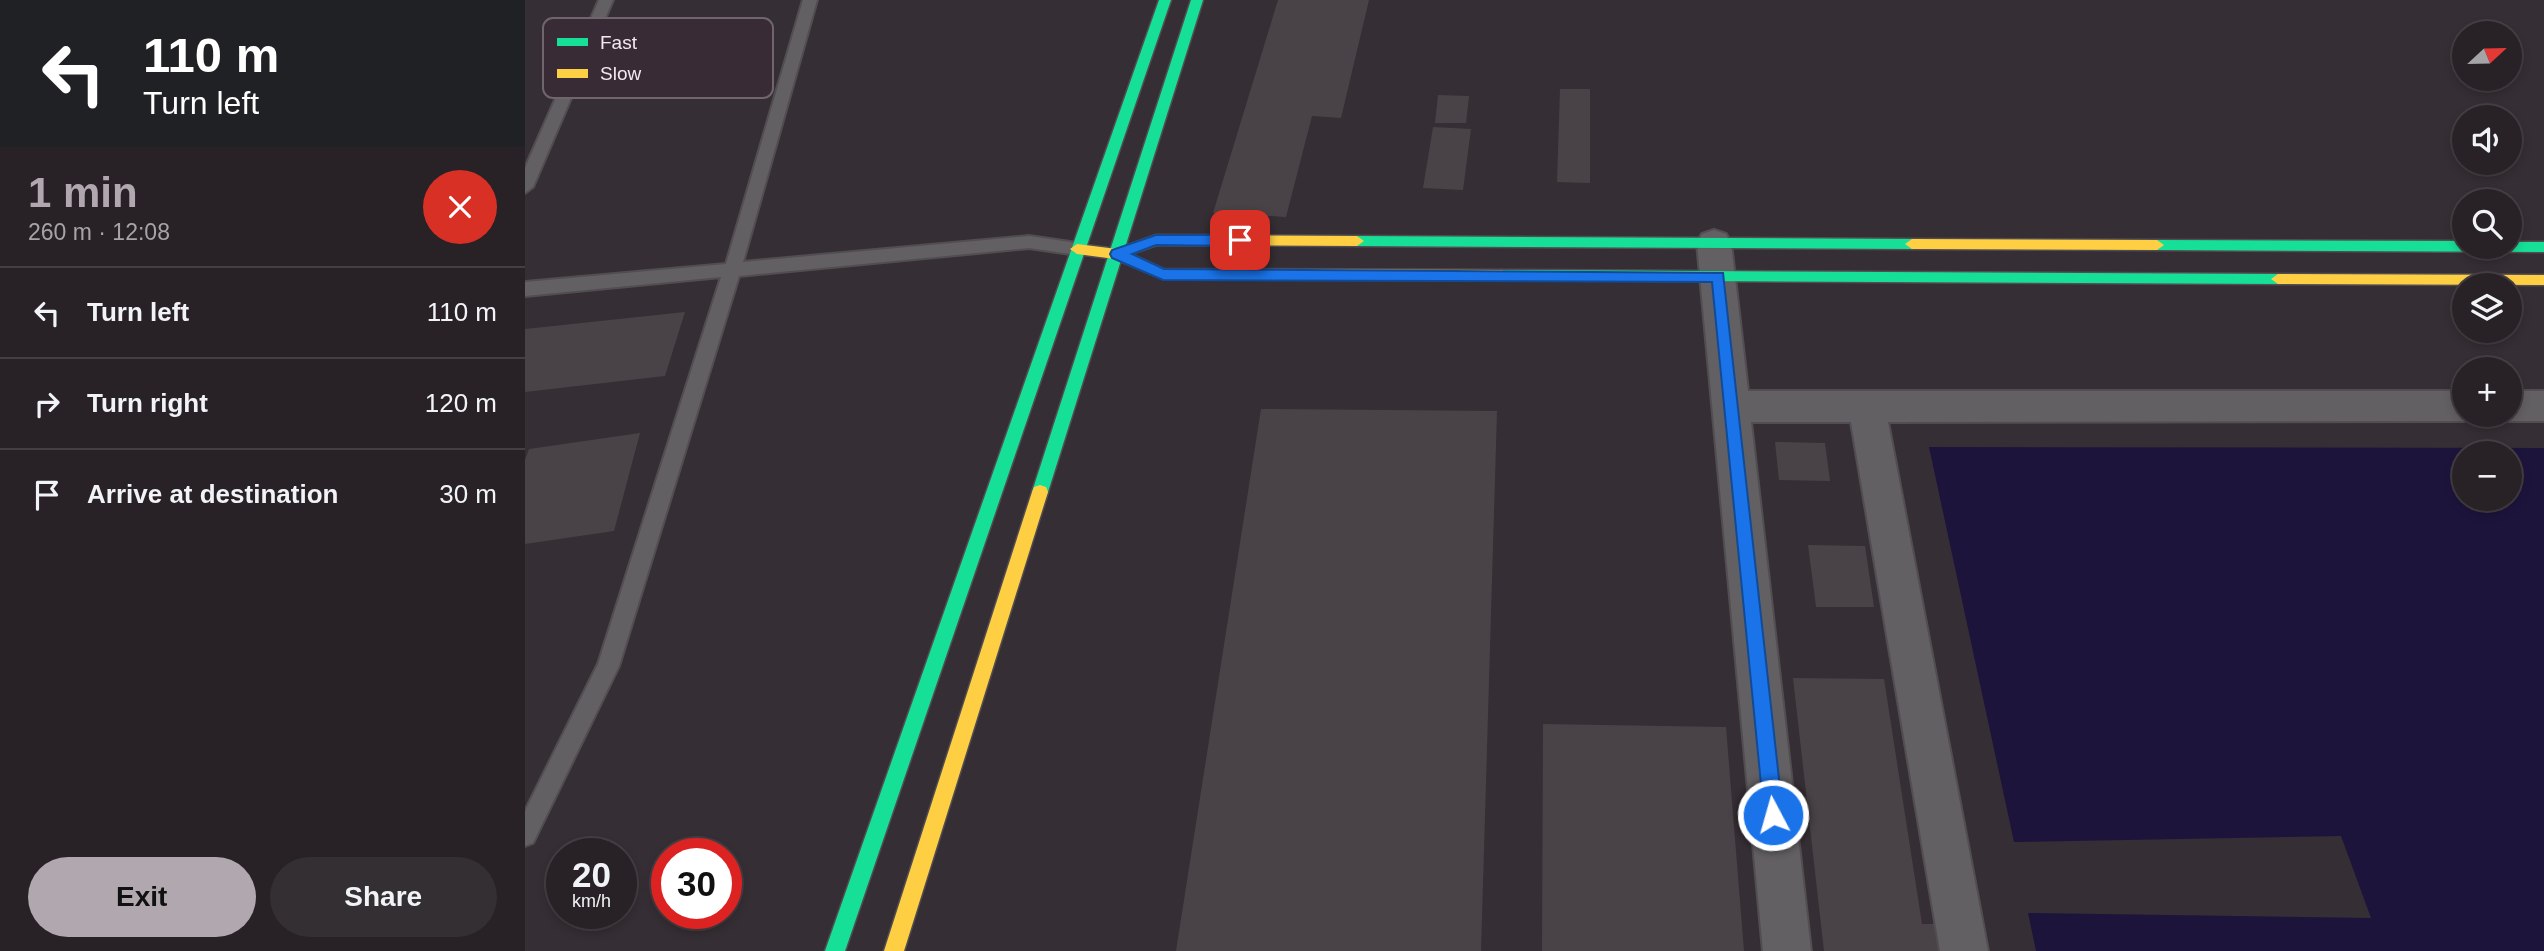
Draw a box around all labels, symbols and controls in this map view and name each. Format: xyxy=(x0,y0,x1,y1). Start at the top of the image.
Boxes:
legend xyxy=(543,18,773,98)
north arrow xyxy=(2452,21,2522,91)
map controls xyxy=(2452,21,2522,511)
icon: left xyxy=(28,28,119,119)
text: 110 m xyxy=(143,28,279,82)
text: Fast xyxy=(600,32,638,53)
text: Slow xyxy=(600,63,641,84)
text: Turn left xyxy=(143,85,259,121)
button: sound xyxy=(2452,105,2522,175)
text: 1 min xyxy=(28,169,138,216)
button: close xyxy=(423,170,497,244)
button: search xyxy=(2452,189,2522,259)
pin xyxy=(1210,210,1270,270)
text: 260 m · 12:08 xyxy=(28,219,170,245)
icon: arrive xyxy=(1221,221,1259,259)
button: layers xyxy=(2452,273,2522,343)
icon: left xyxy=(28,294,66,332)
text: Turn left xyxy=(87,297,189,327)
text: 110 m xyxy=(427,297,497,327)
button: + xyxy=(2452,357,2522,427)
icon: right xyxy=(28,385,66,423)
text: Turn right xyxy=(87,388,208,418)
text: 120 m xyxy=(425,388,497,418)
button: − xyxy=(2452,441,2522,511)
icon: arrive xyxy=(28,476,66,514)
text: Arrive at destination xyxy=(87,479,338,509)
text: 30 m xyxy=(439,479,497,509)
position arrow xyxy=(1736,778,1810,852)
speed limit sign: 30 xyxy=(651,838,742,929)
text: 20 xyxy=(572,855,611,894)
button: Exit xyxy=(28,857,256,937)
button: Share xyxy=(270,857,497,937)
text: km/h xyxy=(572,891,611,911)

